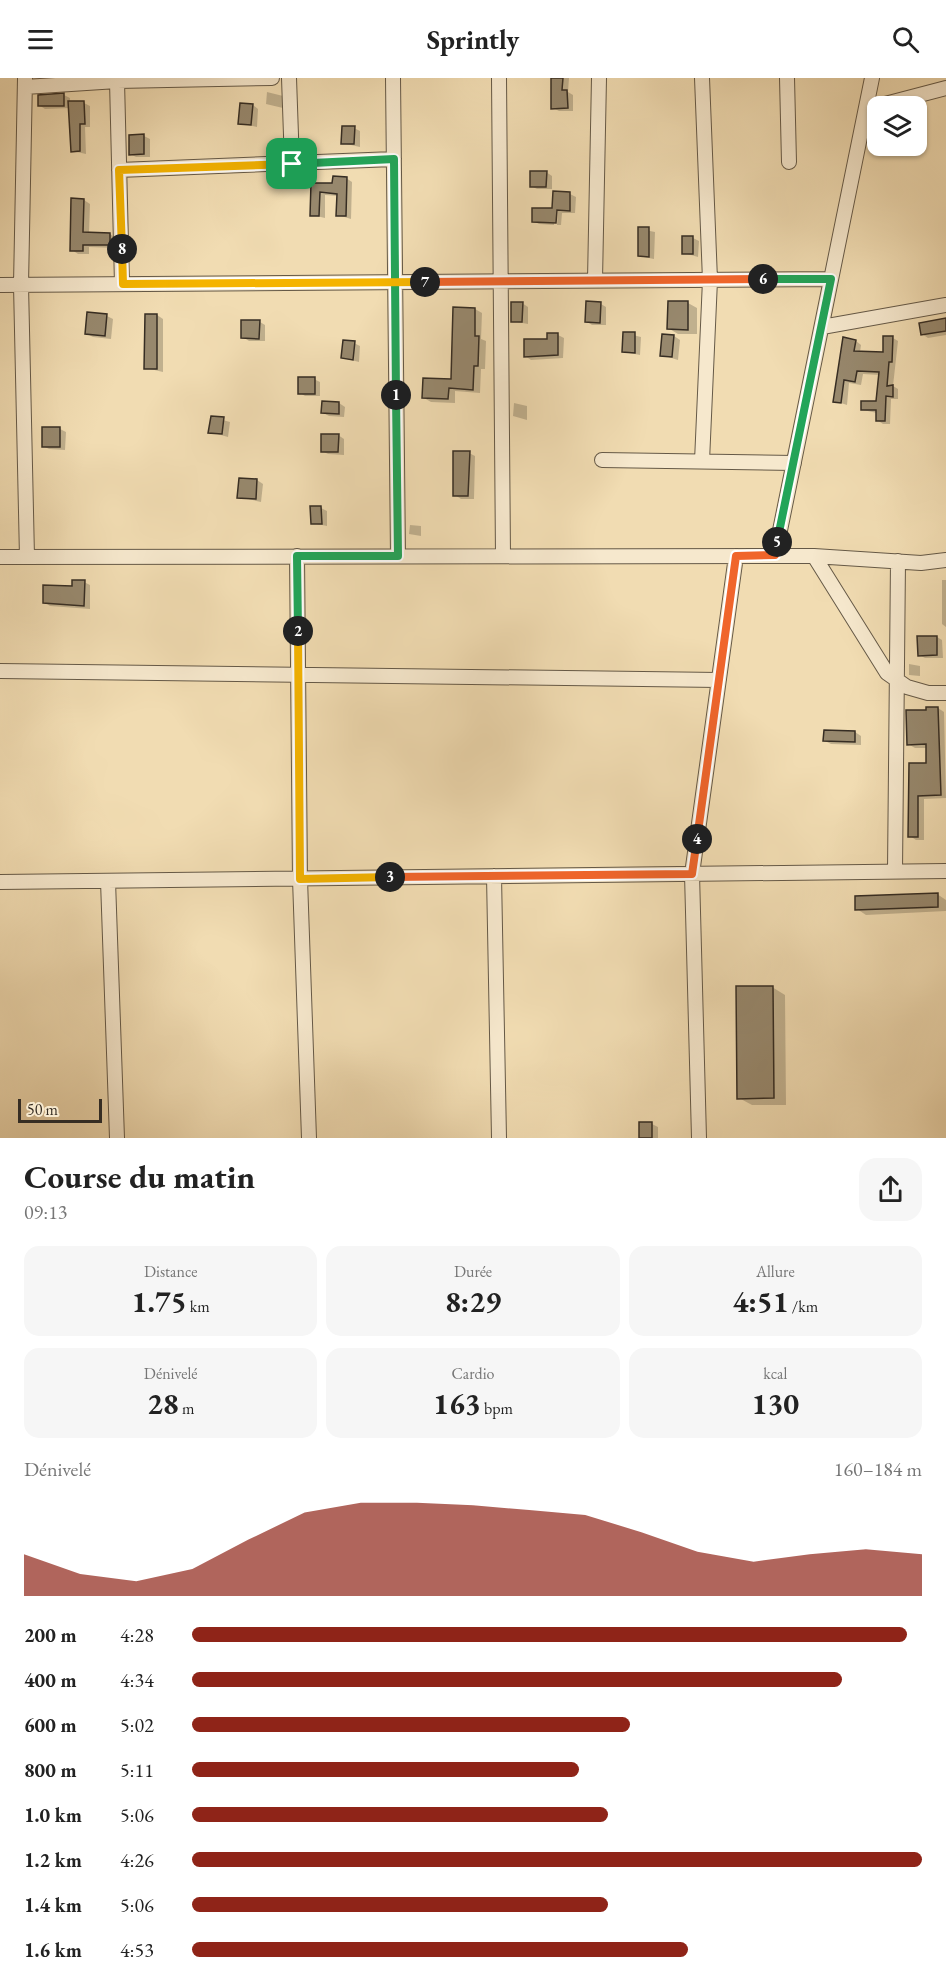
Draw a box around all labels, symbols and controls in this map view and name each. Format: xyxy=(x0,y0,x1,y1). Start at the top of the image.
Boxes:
text: Sprintly xyxy=(427,22,519,57)
icon: menu xyxy=(24,23,57,56)
icon: search xyxy=(889,23,922,56)
map controls xyxy=(867,96,927,156)
button: layers xyxy=(867,96,927,156)
pin xyxy=(266,138,317,189)
icon: arrive xyxy=(275,147,308,180)
pin: 8 xyxy=(107,234,137,264)
text: 8 xyxy=(118,238,126,259)
pin: 6 xyxy=(748,264,778,294)
pin: 7 xyxy=(410,267,440,297)
text: 6 xyxy=(759,268,767,289)
text: 7 xyxy=(421,271,429,292)
pin: 1 xyxy=(381,380,411,410)
text: 1 xyxy=(392,384,400,405)
pin: 5 xyxy=(762,527,792,557)
text: 5 xyxy=(773,531,781,552)
pin: 2 xyxy=(283,616,313,646)
text: 2 xyxy=(294,620,302,641)
pin: 4 xyxy=(682,824,712,854)
text: 4 xyxy=(693,828,701,849)
pin: 3 xyxy=(375,862,405,892)
text: 3 xyxy=(386,866,394,887)
scale bar xyxy=(18,1096,102,1124)
text: 50 m xyxy=(27,1099,58,1120)
text: Course du matin xyxy=(24,1155,255,1198)
button: share xyxy=(859,1158,922,1221)
text: 09:13 xyxy=(24,1199,67,1225)
text: Distance xyxy=(144,1261,197,1282)
text: Durée xyxy=(454,1261,492,1282)
text: Allure xyxy=(756,1261,795,1282)
text: 1.75 xyxy=(132,1282,187,1321)
text: 8:29 xyxy=(445,1282,501,1321)
text: 4:51 xyxy=(733,1282,789,1321)
text: km xyxy=(187,1296,210,1317)
text: /km xyxy=(789,1296,818,1317)
text: Dénivelé xyxy=(144,1363,197,1384)
text: Cardio xyxy=(451,1363,495,1384)
text: kcal xyxy=(763,1363,787,1384)
text: 28 xyxy=(147,1384,179,1423)
text: 163 xyxy=(433,1384,481,1423)
text: 130 xyxy=(752,1384,799,1423)
text: m xyxy=(179,1398,194,1419)
text: bpm xyxy=(481,1398,513,1419)
text: Dénivelé xyxy=(24,1456,91,1482)
text: 160–184 m xyxy=(834,1456,922,1482)
text: 200 m xyxy=(24,1622,77,1648)
text: 4:28 xyxy=(120,1622,154,1648)
text: 400 m xyxy=(24,1667,77,1693)
text: 4:34 xyxy=(120,1667,154,1693)
text: 600 m xyxy=(24,1712,77,1738)
text: 5:02 xyxy=(120,1712,154,1738)
text: 800 m xyxy=(24,1757,77,1783)
text: 5:11 xyxy=(120,1757,154,1783)
text: 1.0 km xyxy=(24,1802,82,1828)
text: 5:06 xyxy=(120,1802,154,1828)
text: 1.2 km xyxy=(24,1847,82,1873)
text: 4:26 xyxy=(120,1847,154,1873)
text: 1.4 km xyxy=(24,1892,82,1918)
text: 5:06 xyxy=(120,1892,154,1918)
text: 1.6 km xyxy=(24,1937,82,1963)
text: 4:53 xyxy=(120,1937,154,1963)

